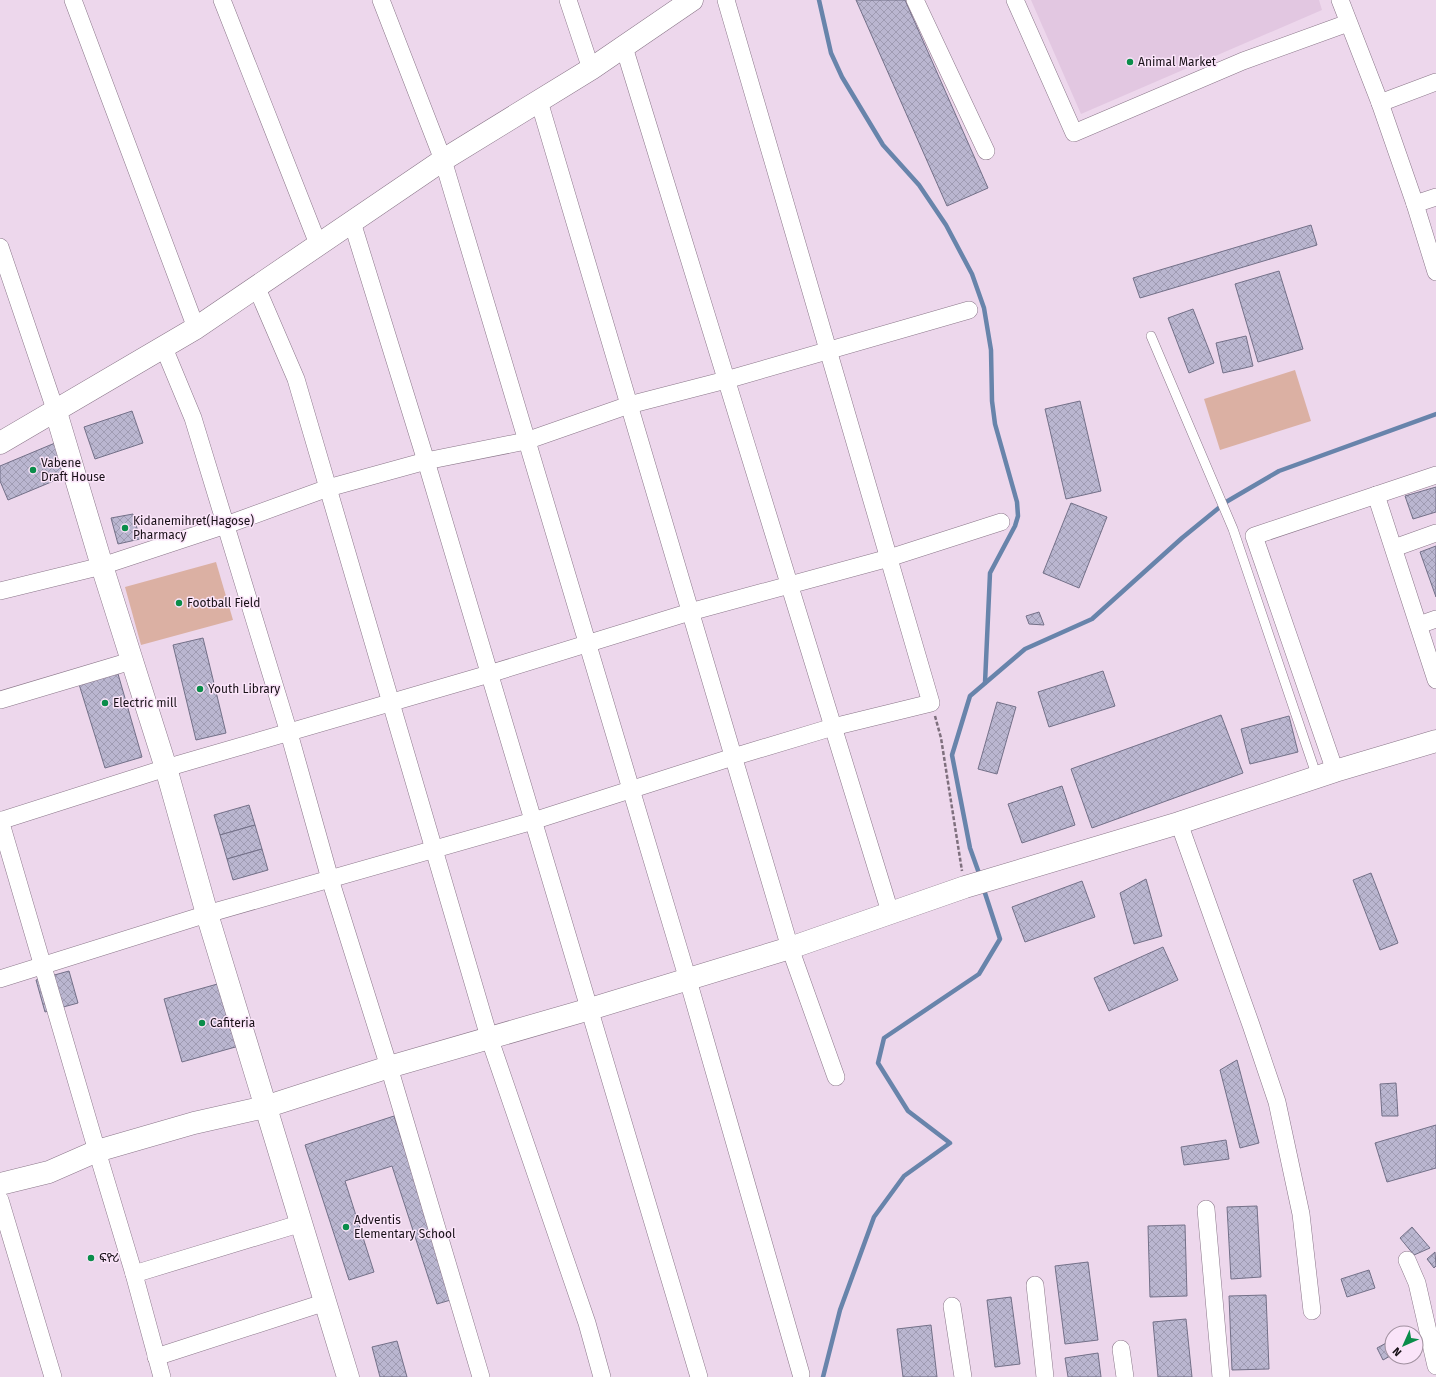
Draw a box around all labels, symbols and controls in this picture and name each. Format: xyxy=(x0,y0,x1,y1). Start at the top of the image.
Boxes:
place label: Animal Market xyxy=(1138,55,1217,69)
marker: Animal Market xyxy=(1125,57,1135,67)
place label: Vabene Draft House xyxy=(41,456,105,484)
marker: Vabene Draft House xyxy=(28,465,38,475)
place label: Kidanemihret(Hagose) Pharmacy xyxy=(133,514,254,542)
marker: Kidanemihret(Hagose) Pharmacy xyxy=(120,523,130,533)
place label: Football Field xyxy=(187,596,260,610)
marker: Football Field xyxy=(174,598,184,608)
place label: Youth Library xyxy=(208,682,280,696)
marker: Youth Library xyxy=(195,684,205,694)
place label: Electric mill xyxy=(113,696,178,710)
marker: Electric mill xyxy=(100,698,110,708)
place label: Cafiteria xyxy=(210,1016,255,1030)
marker: Cafiteria xyxy=(197,1018,207,1028)
place label: Adventis Elementary School xyxy=(354,1213,456,1241)
marker: Adventis Elementary School xyxy=(341,1222,351,1232)
place label: ፍዮሪ xyxy=(99,1251,119,1265)
marker: ፍዮሪ xyxy=(86,1253,96,1263)
north arrow xyxy=(1384,1325,1424,1365)
text: N xyxy=(1390,1345,1404,1359)

